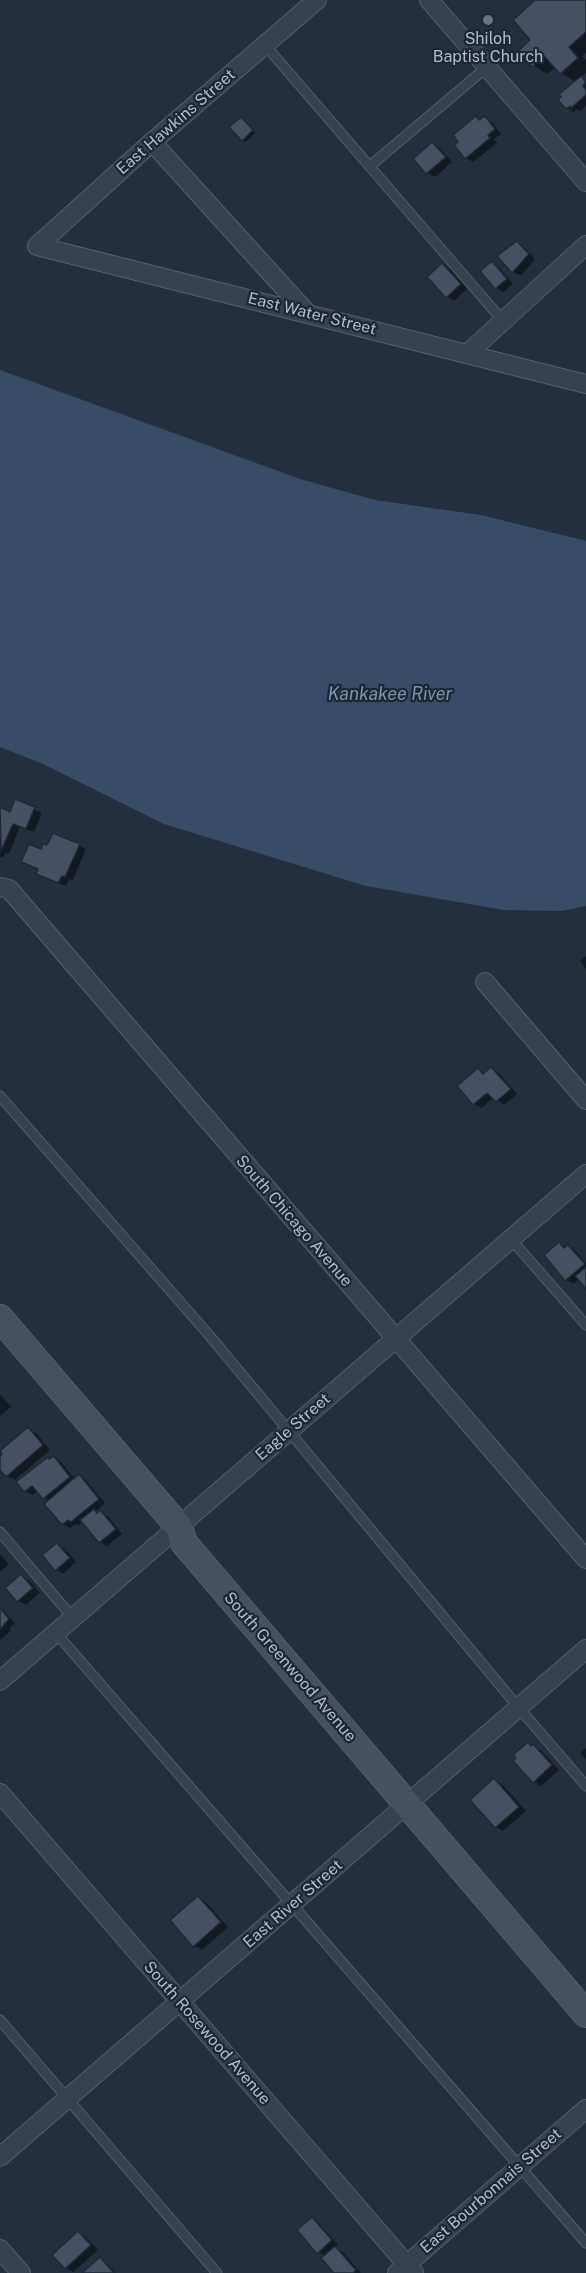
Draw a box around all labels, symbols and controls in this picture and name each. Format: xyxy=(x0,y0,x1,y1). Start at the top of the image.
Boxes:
marker: Shiloh Baptist Church xyxy=(481,13,495,27)
place label: Shiloh Baptist Church xyxy=(433,29,543,67)
street label: East Hawkins Street xyxy=(113,65,239,179)
street label: East Water Street xyxy=(246,289,378,339)
water label: Kankakee River xyxy=(328,683,452,705)
street label: South Chicago Avenue xyxy=(232,1151,356,1291)
street label: Eagle Street xyxy=(252,1389,334,1465)
street label: South Greenwood Avenue xyxy=(220,1588,360,1746)
street label: East River Street xyxy=(239,1856,347,1952)
street label: South Rosewood Avenue xyxy=(139,1957,275,2109)
street label: East Bourbonnais Street xyxy=(417,2125,565,2257)

